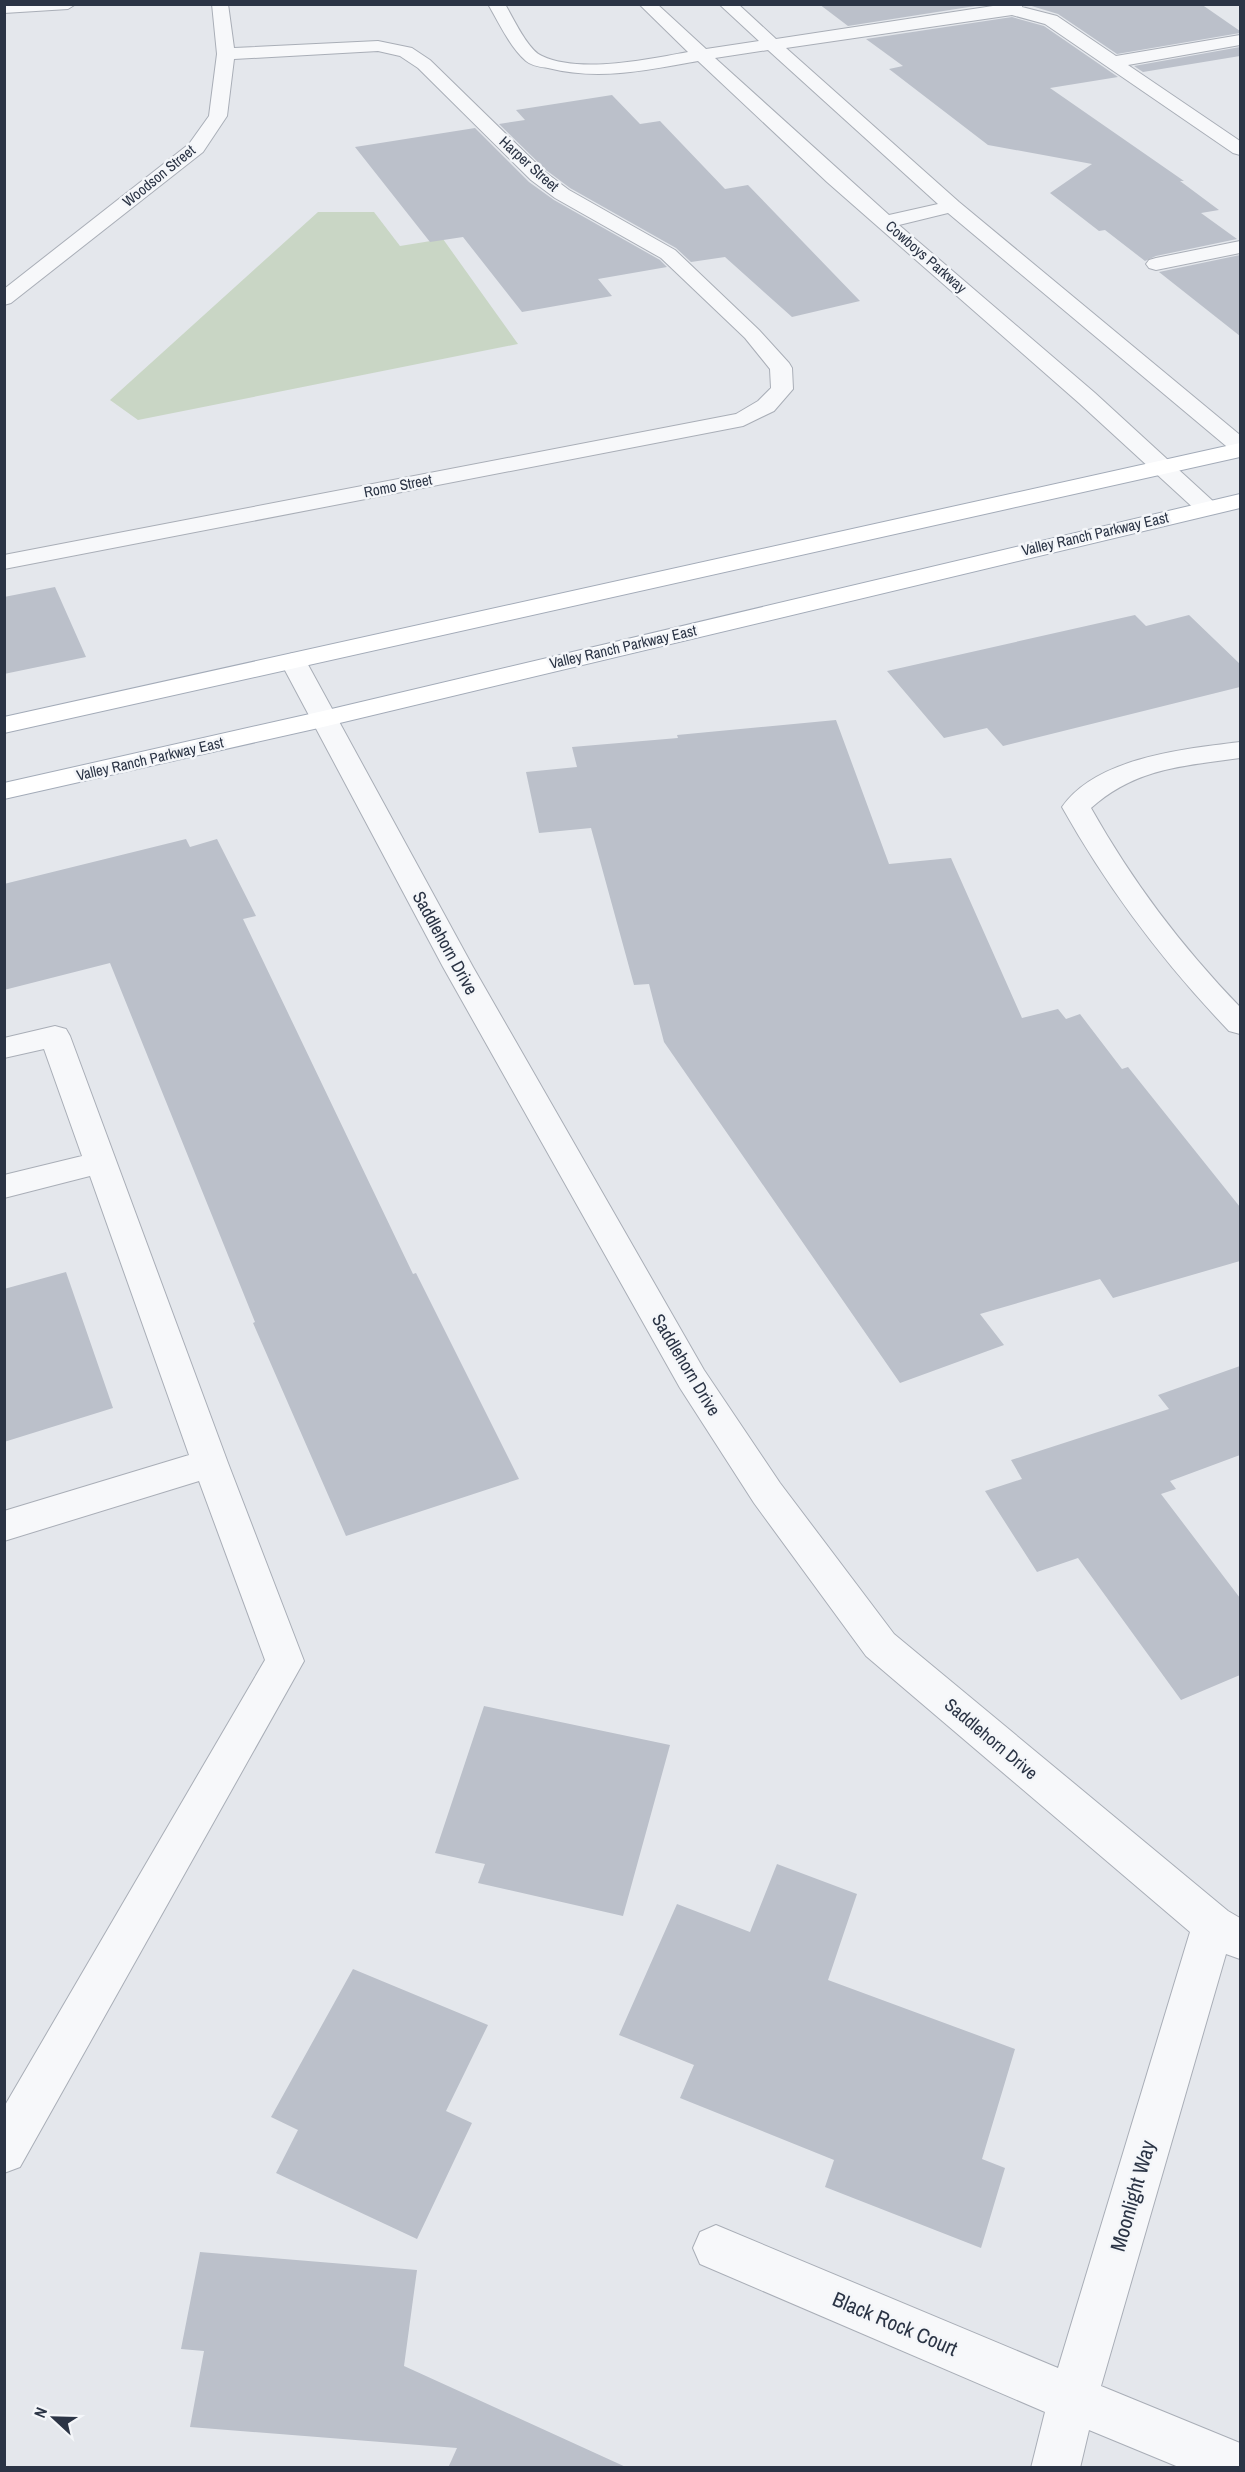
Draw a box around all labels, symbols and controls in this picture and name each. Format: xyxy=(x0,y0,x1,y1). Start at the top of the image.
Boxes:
street label: Harper Street xyxy=(495,131,564,197)
street label: Woodson Street xyxy=(118,139,200,211)
street label: Cowboys Parkway xyxy=(881,216,972,298)
street label: Romo Street xyxy=(362,469,434,502)
street label: Valley Ranch Parkway East xyxy=(1019,506,1171,561)
street label: Valley Ranch Parkway East xyxy=(547,619,699,674)
street label: Valley Ranch Parkway East xyxy=(74,731,226,786)
street label: Saddlehorn Drive xyxy=(407,886,484,999)
street label: Saddlehorn Drive xyxy=(646,1309,727,1420)
street label: Saddlehorn Drive xyxy=(939,1692,1043,1785)
street label: Moonlight Way xyxy=(1103,2137,1162,2255)
street label: Black Rock Court xyxy=(828,2284,962,2363)
north arrow xyxy=(24,2388,84,2448)
text: N xyxy=(28,2404,52,2421)

